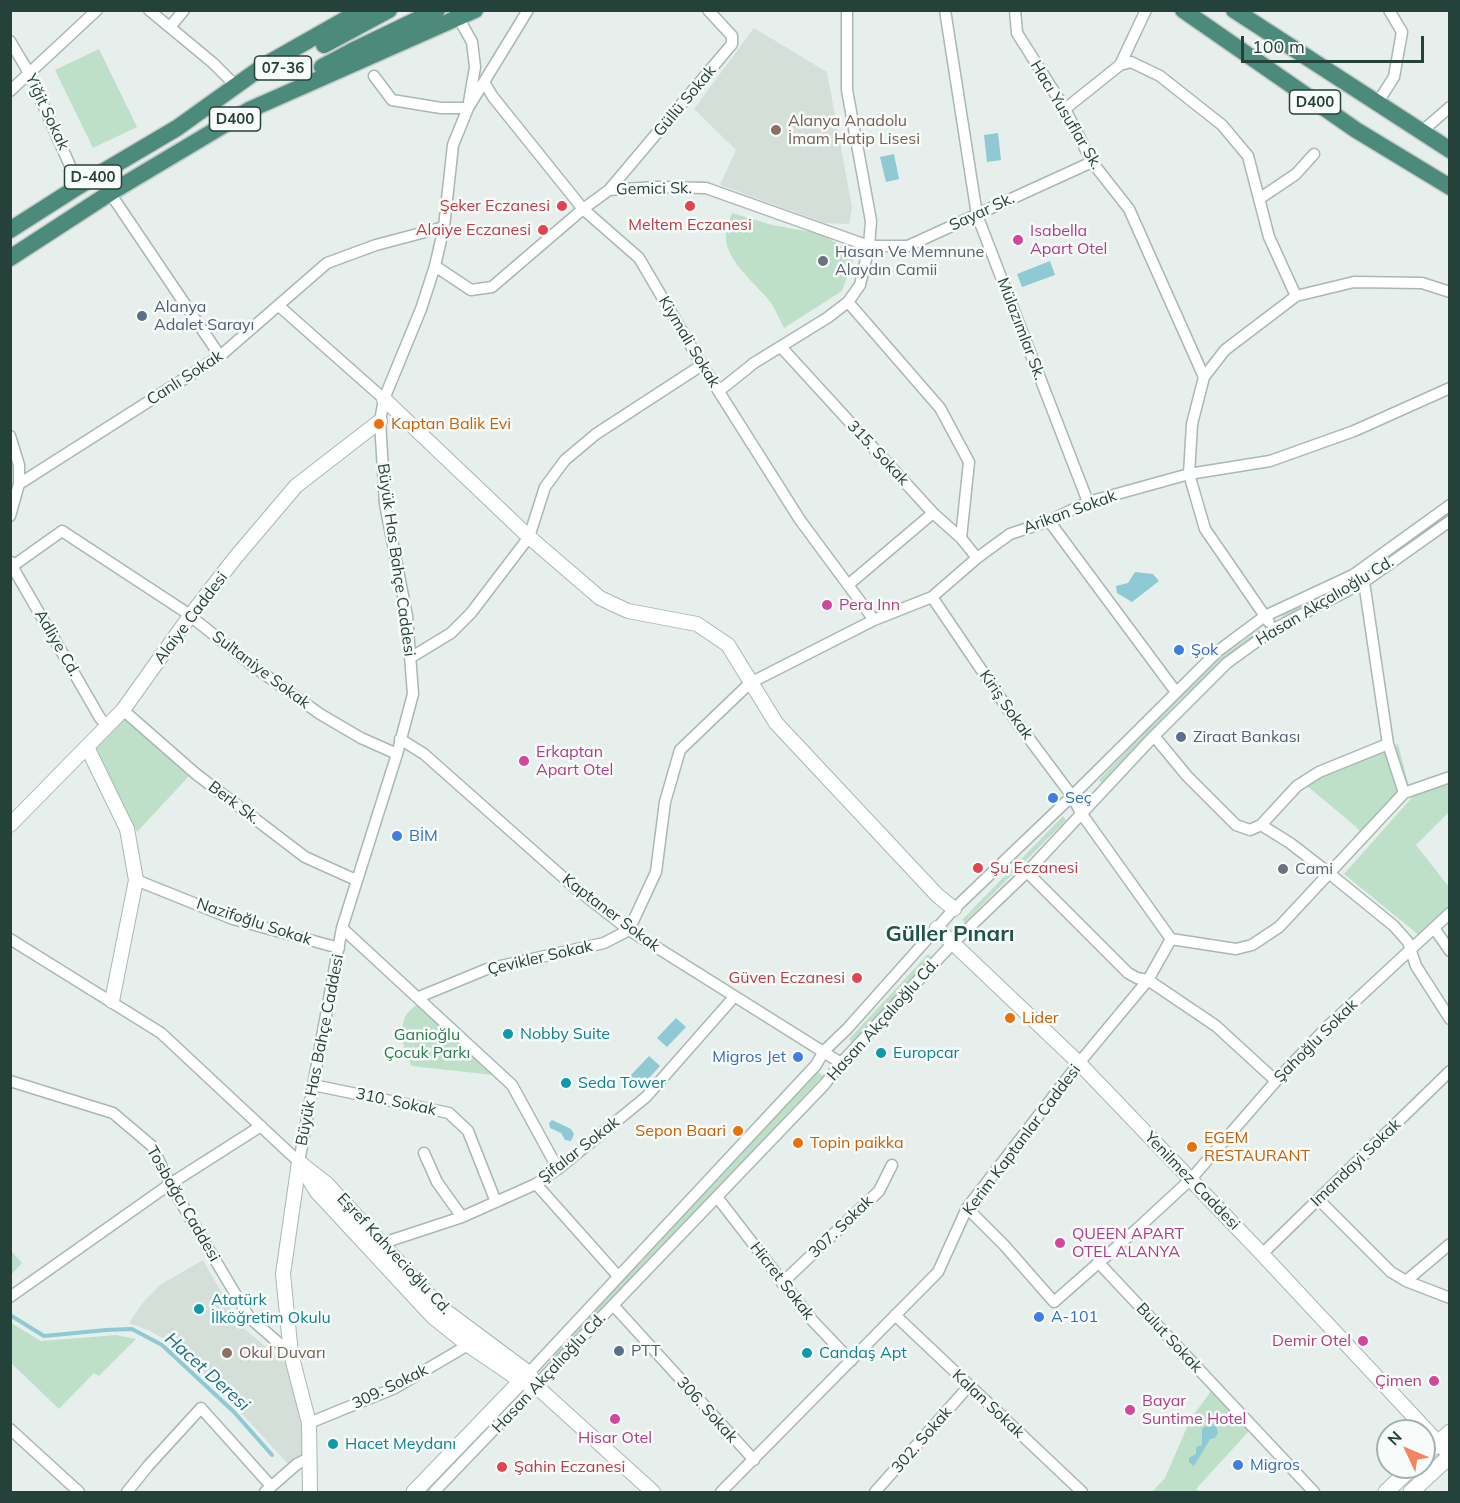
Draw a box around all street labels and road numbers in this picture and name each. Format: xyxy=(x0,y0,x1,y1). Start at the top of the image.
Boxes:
road number: 07-36 xyxy=(254,56,312,80)
street label: Hacı Yusuflar Sk. xyxy=(1026,57,1106,173)
street label: Güllü Sokak xyxy=(650,61,720,141)
street label: Yiğit Sokak xyxy=(21,71,73,153)
road number: D400 xyxy=(1290,90,1340,114)
road number: D400 xyxy=(210,107,260,131)
road number: D-400 xyxy=(64,165,122,189)
street label: Gemici Sk. xyxy=(616,179,692,199)
street label: Sayar Sk. xyxy=(946,189,1018,235)
street label: Mülazımlar Sk. xyxy=(993,275,1049,383)
street label: Kiymali Sokak xyxy=(654,293,724,391)
street label: Canlı Sokak xyxy=(143,346,227,410)
street label: 315. Sokak xyxy=(843,417,913,489)
street label: Büyük Has Bahçe Caddesi xyxy=(373,462,419,658)
street label: Arikan Sokak xyxy=(1021,486,1119,538)
street label: Hasan Akçalıoğlu Cd. xyxy=(1253,552,1397,650)
street label: Alaiye Caddesi xyxy=(150,568,232,668)
street label: Adliye Cd. xyxy=(30,606,84,680)
street label: Sultaniye Sokak xyxy=(208,627,314,713)
street label: Kiriş Sokak xyxy=(975,666,1037,744)
street label: Berk Sk. xyxy=(204,777,264,829)
street label: Kaptaner Sokak xyxy=(558,870,664,956)
street label: Nazifoğlu Sokak xyxy=(194,894,314,950)
street label: Çevikler Sokak xyxy=(486,937,594,979)
street label: Büyük Has Bahçe Caddesi xyxy=(292,953,348,1147)
street label: Hasan Akçalıoğlu Cd. xyxy=(823,955,943,1085)
street label: Şahoğlu Sokak xyxy=(1270,995,1362,1087)
street label: Kerim Kaptanlar Caddesi xyxy=(959,1061,1085,1219)
street label: 310. Sokak xyxy=(354,1084,438,1120)
street label: Şifalar Sokak xyxy=(535,1113,623,1187)
street label: Imandayi Sokak xyxy=(1307,1115,1405,1211)
street label: Yenilmez Caddesi xyxy=(1140,1128,1244,1234)
street label: Tosbağcı Caddesi xyxy=(142,1143,224,1265)
street label: Eşref Kahvecioğlu Cd. xyxy=(333,1189,455,1319)
street label: 307. Sokak xyxy=(805,1192,877,1262)
street label: Hicret Sokak xyxy=(746,1238,818,1324)
street label: Bulut Sokak xyxy=(1132,1299,1206,1377)
street label: Hasan Akçalıoğlu Cd. xyxy=(488,1309,610,1437)
street label: 309. Sokak xyxy=(349,1360,431,1414)
street label: Kalan Sokak xyxy=(948,1366,1028,1442)
street label: 306. Sokak xyxy=(673,1373,741,1447)
street label: 302. Sokak xyxy=(888,1403,956,1477)

